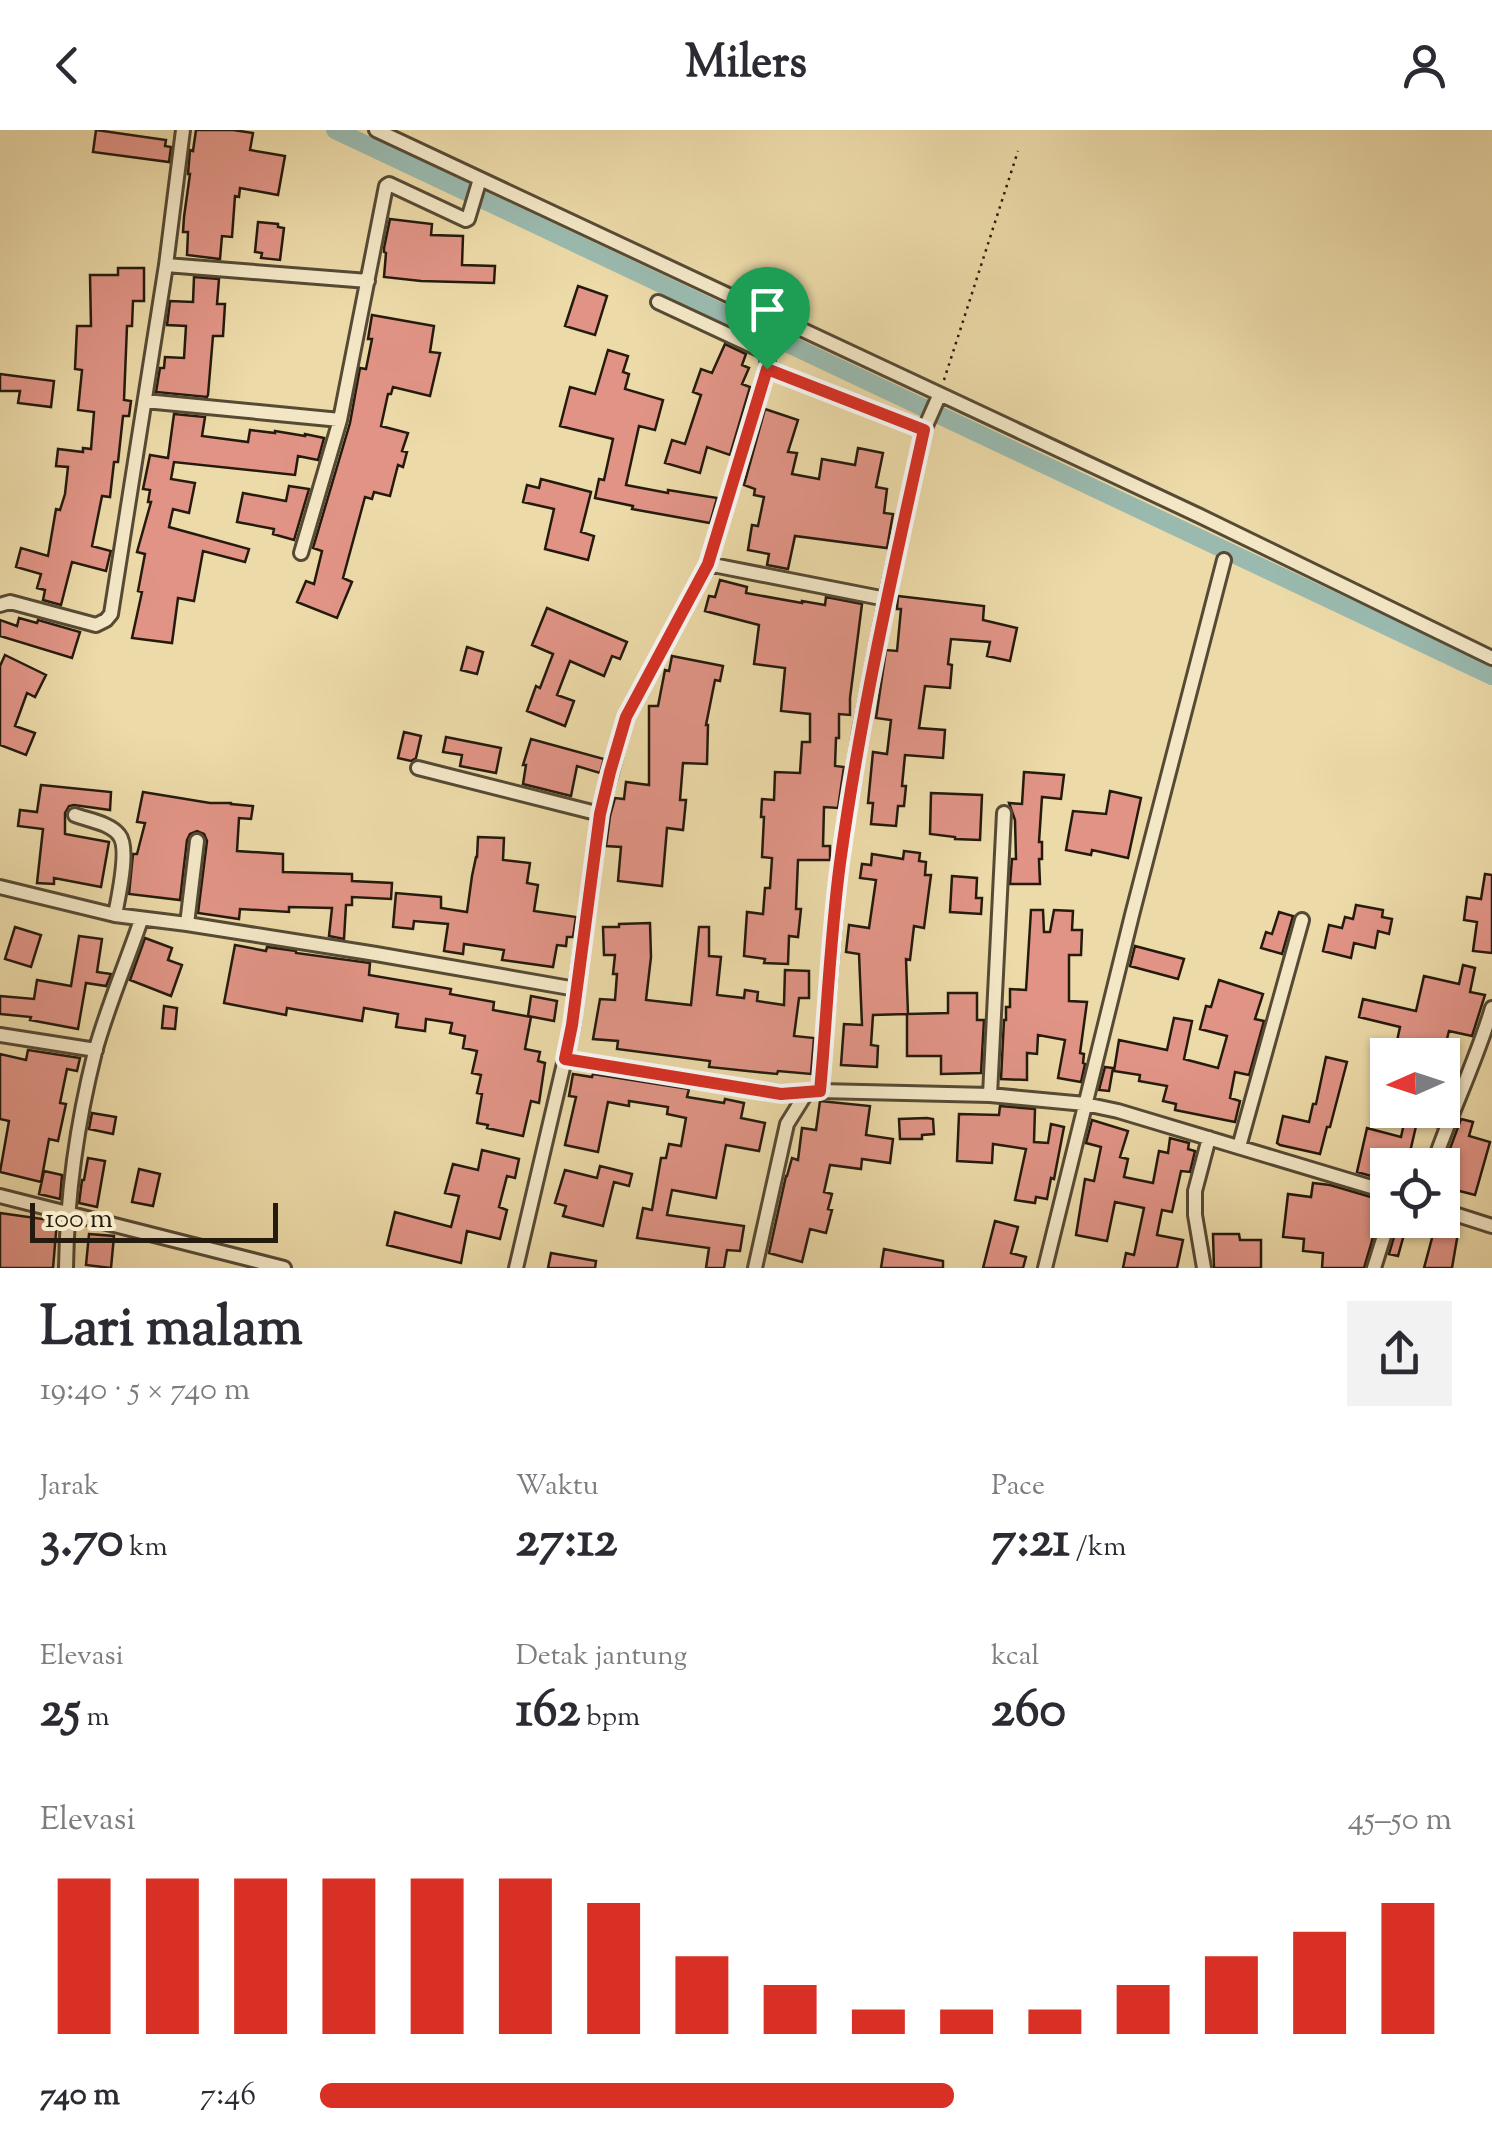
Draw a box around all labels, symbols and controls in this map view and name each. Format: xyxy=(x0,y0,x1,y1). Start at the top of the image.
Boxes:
text: Milers xyxy=(685,33,807,98)
icon: back xyxy=(40,38,95,93)
icon: person xyxy=(1397,38,1452,93)
pin xyxy=(725,267,810,370)
icon: arrive xyxy=(740,282,795,337)
north arrow xyxy=(1370,1038,1460,1128)
map controls xyxy=(1370,1038,1460,1238)
button: locate xyxy=(1370,1148,1460,1238)
scale bar xyxy=(30,1198,278,1242)
text: 100 m xyxy=(45,1200,113,1240)
text: Lari malam xyxy=(40,1291,303,1370)
button: share xyxy=(1347,1301,1452,1406)
text: 19:40 · 5 × 740 m xyxy=(40,1368,250,1414)
text: Jarak xyxy=(40,1467,99,1507)
text: Waktu xyxy=(516,1467,599,1507)
text: Pace xyxy=(991,1467,1045,1507)
text: 3.70 xyxy=(40,1507,123,1579)
text: 27:12 xyxy=(516,1507,618,1579)
text: 7:21 xyxy=(991,1507,1070,1579)
text: km xyxy=(123,1528,168,1568)
text: /km xyxy=(1070,1528,1126,1568)
text: Elevasi xyxy=(40,1637,124,1677)
text: Detak jantung xyxy=(516,1637,687,1677)
text: kcal xyxy=(991,1637,1039,1677)
text: 25 xyxy=(40,1677,81,1749)
text: 162 xyxy=(516,1677,580,1749)
text: 260 xyxy=(991,1677,1066,1749)
text: m xyxy=(81,1698,110,1738)
text: bpm xyxy=(580,1698,640,1738)
text: Elevasi xyxy=(40,1798,136,1844)
text: 45–50 m xyxy=(1348,1798,1452,1844)
text: 740 m xyxy=(40,2073,120,2119)
text: 7:46 xyxy=(200,2073,256,2119)

